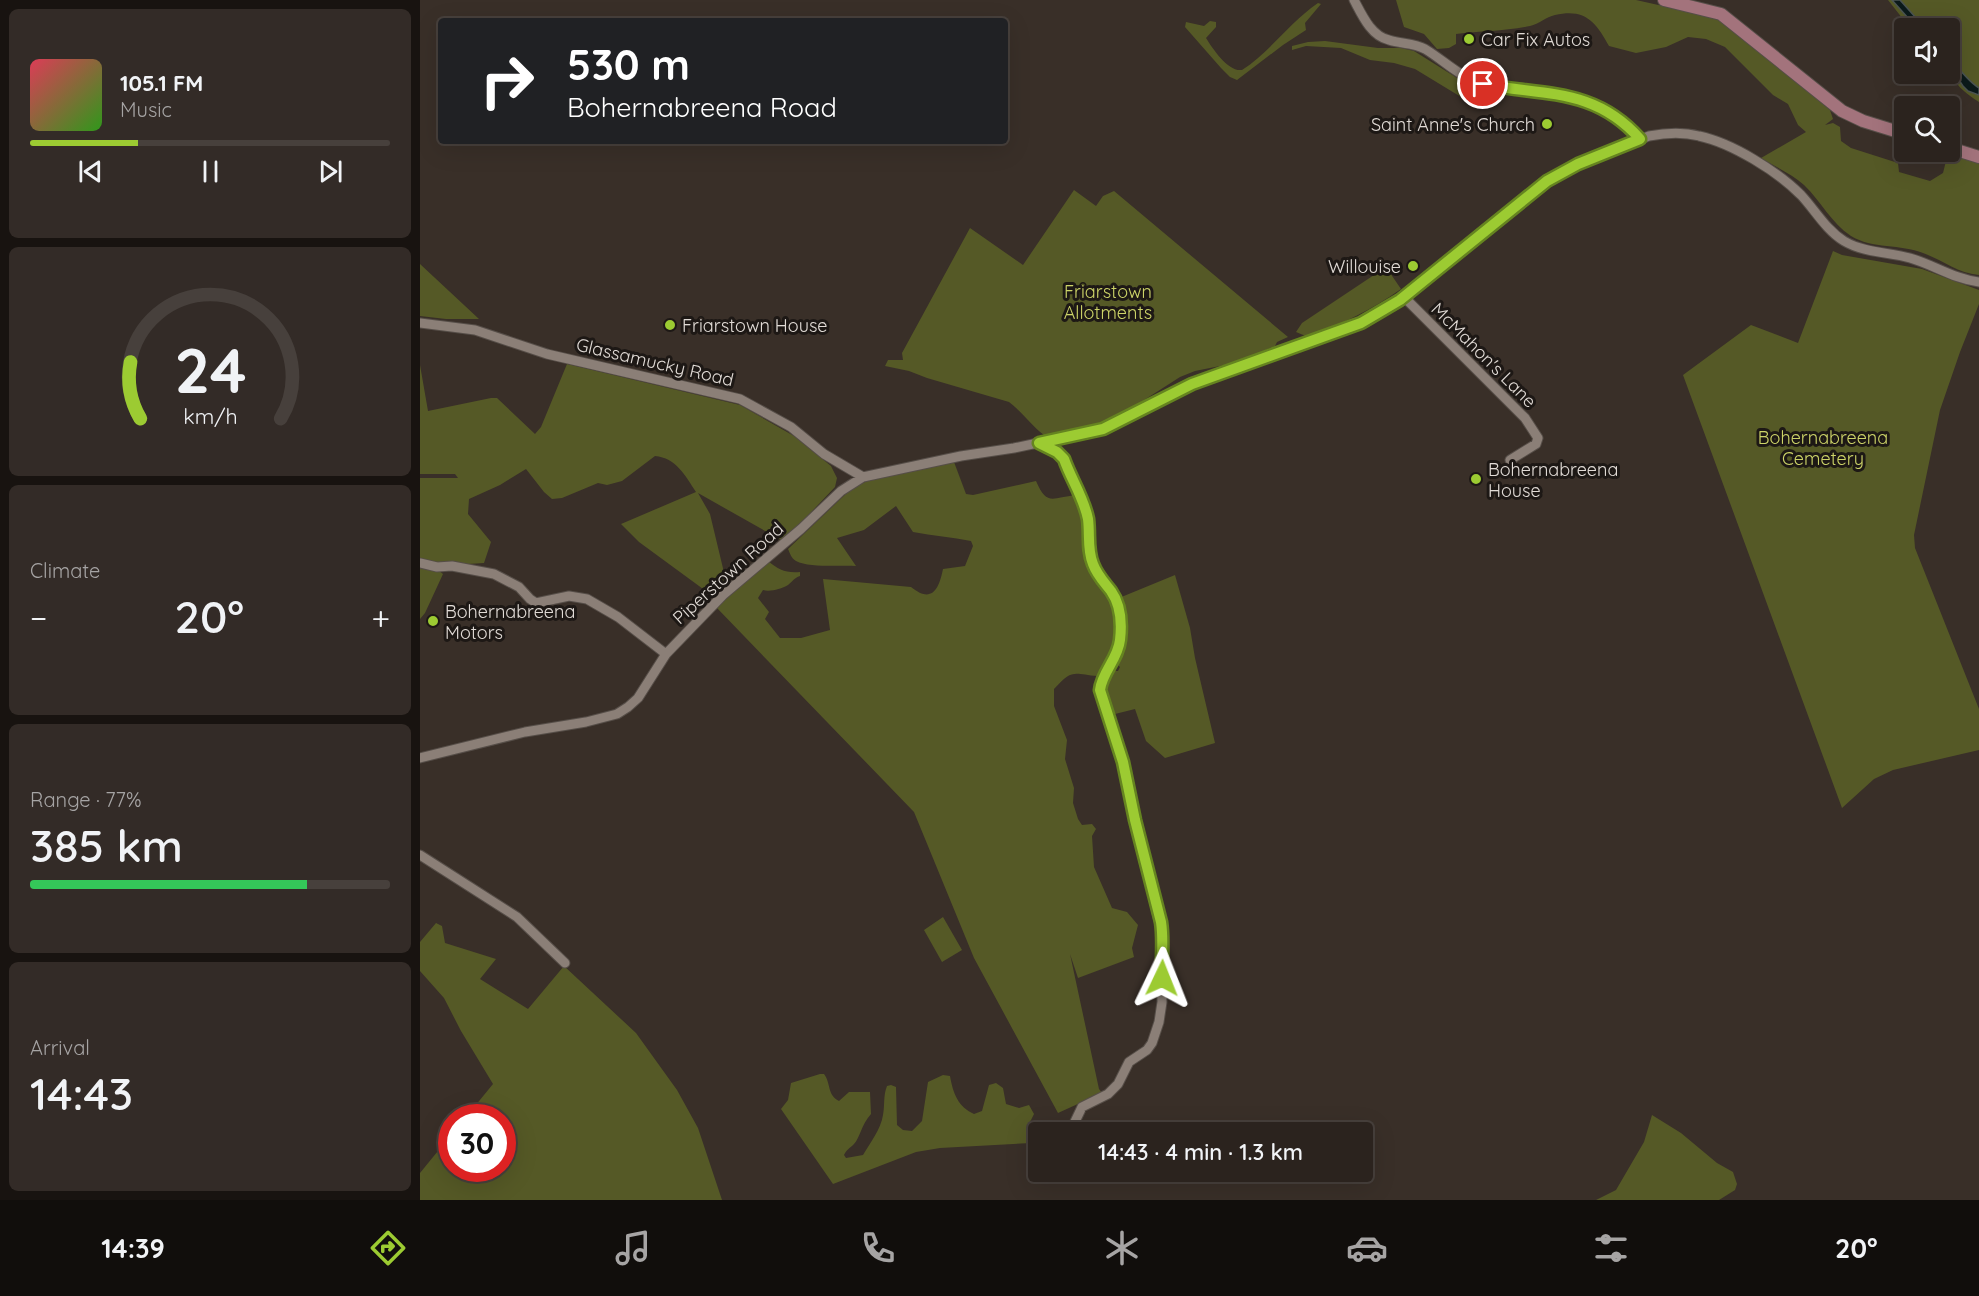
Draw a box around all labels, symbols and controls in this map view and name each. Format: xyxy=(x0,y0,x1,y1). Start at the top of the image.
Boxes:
map controls xyxy=(1894,18,1960,162)
button: sound xyxy=(1894,18,1960,84)
place label: Car Fix Autos xyxy=(1481,28,1590,51)
marker: Car Fix Autos xyxy=(1462,32,1476,46)
text: 530 m xyxy=(567,38,690,91)
icon: right xyxy=(468,42,546,120)
pin xyxy=(1457,58,1508,109)
icon: arrive xyxy=(1466,67,1499,100)
text: 105.1 FM xyxy=(120,69,203,97)
text: Bohernabreena Road xyxy=(567,90,837,124)
button: search xyxy=(1894,96,1960,162)
text: Music xyxy=(120,97,172,122)
place label: Saint Anne's Church xyxy=(1371,113,1535,136)
marker: Saint Anne's Church xyxy=(1540,117,1554,131)
icon: previous xyxy=(74,155,107,188)
icon: pause xyxy=(194,155,227,188)
icon: next xyxy=(314,155,347,188)
place label: Willouise xyxy=(1328,255,1401,278)
marker: Willouise xyxy=(1406,259,1420,273)
park label: Friarstown Allotments xyxy=(1064,280,1152,324)
street label: McMahon's Lane xyxy=(1427,298,1541,412)
place label: Friarstown House xyxy=(682,314,828,337)
marker: Friarstown House xyxy=(663,318,677,332)
text: 24 xyxy=(174,331,246,409)
street label: Glassamucky Road xyxy=(574,333,736,391)
text: km/h xyxy=(183,403,237,429)
park label: Bohernabreena Cemetery xyxy=(1758,426,1888,470)
place label: Bohernabreena House xyxy=(1488,458,1618,502)
marker: Bohernabreena House xyxy=(1469,472,1483,486)
street label: Piperstown Road xyxy=(668,517,788,629)
text: Climate xyxy=(30,558,100,583)
text: 20° xyxy=(175,588,244,644)
text: − xyxy=(30,597,47,638)
text: + xyxy=(371,597,390,638)
place label: Bohernabreena Motors xyxy=(445,600,575,644)
marker: Bohernabreena Motors xyxy=(426,614,440,628)
text: Range · 77% xyxy=(30,787,141,812)
text: 385 km xyxy=(30,817,183,873)
position arrow xyxy=(1130,946,1194,1010)
text: Arrival xyxy=(30,1035,90,1060)
text: 14:43 xyxy=(30,1065,133,1121)
speed limit sign: 30 xyxy=(438,1104,516,1182)
text: 14:43 · 4 min · 1.3 km xyxy=(1098,1138,1303,1166)
icon: directions xyxy=(367,1227,409,1269)
icon: music xyxy=(612,1227,654,1269)
icon: phone xyxy=(857,1227,899,1269)
icon: climate xyxy=(1101,1227,1143,1269)
icon: car xyxy=(1346,1227,1388,1269)
icon: filters xyxy=(1590,1227,1632,1269)
text: 14:39 xyxy=(101,1231,165,1265)
text: 20° xyxy=(1835,1231,1878,1265)

